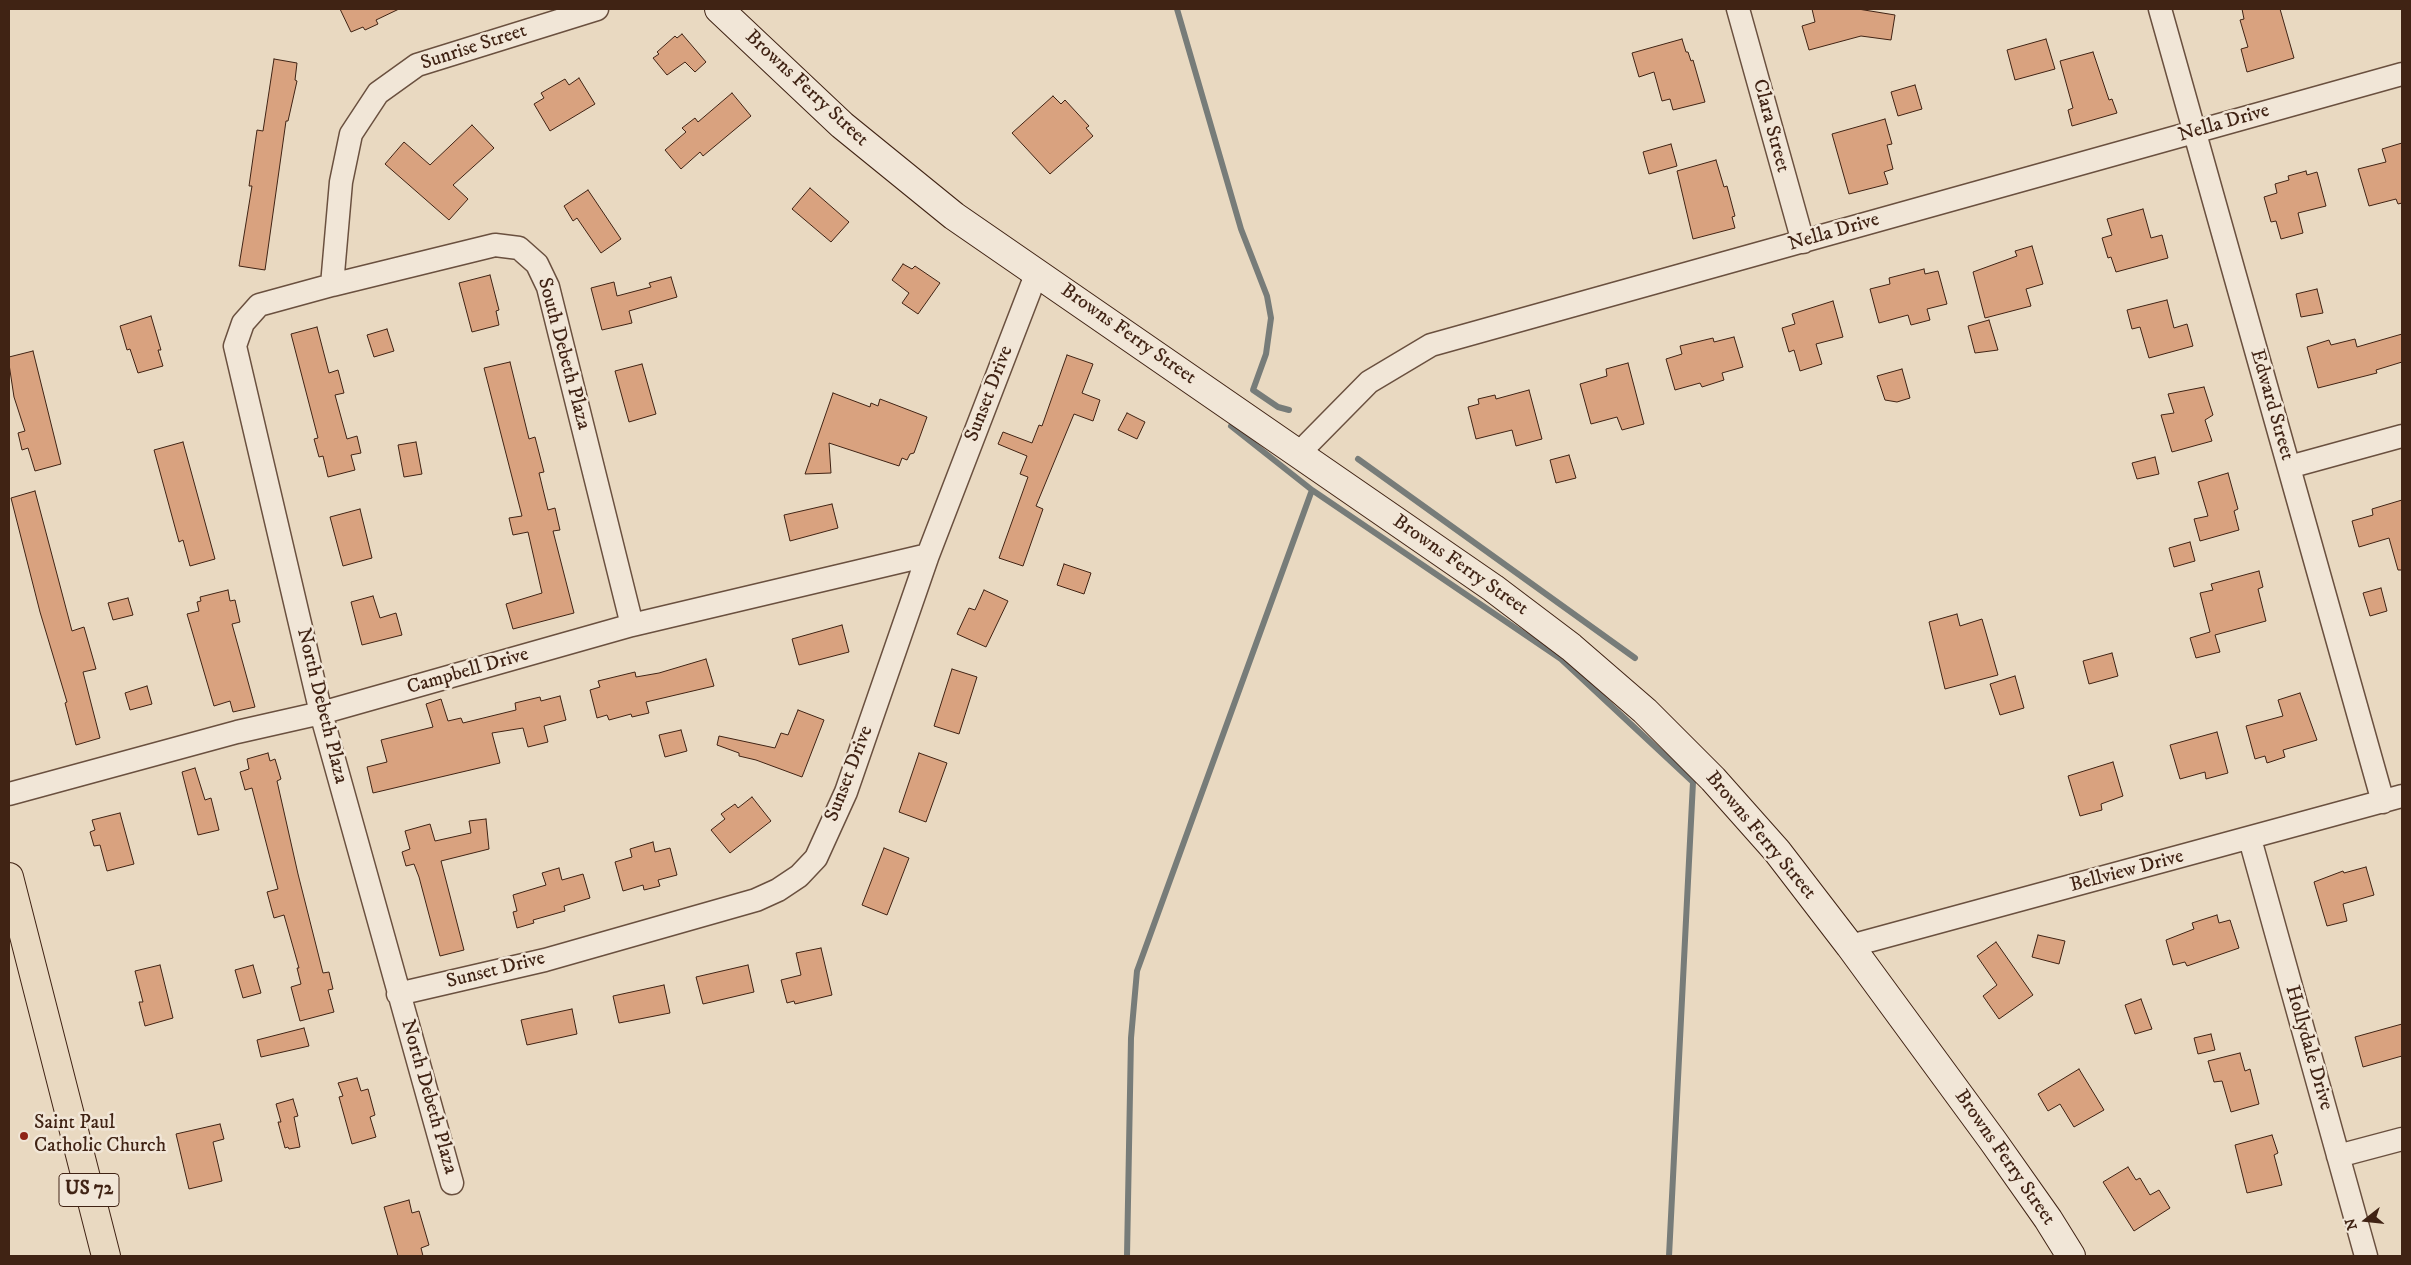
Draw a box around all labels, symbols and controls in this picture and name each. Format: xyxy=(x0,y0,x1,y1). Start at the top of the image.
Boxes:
street label: Sunrise Street xyxy=(418,20,530,76)
street label: Browns Ferry Street xyxy=(739,26,873,152)
street label: Clara Street xyxy=(1746,77,1794,175)
street label: Nella Drive xyxy=(2176,100,2272,148)
street label: Nella Drive xyxy=(1786,209,1882,257)
street label: South Debeth Plaza xyxy=(531,275,595,433)
street label: Browns Ferry Street xyxy=(1056,279,1200,391)
street label: Sunset Drive xyxy=(961,343,1019,445)
street label: Edward Street xyxy=(2244,347,2298,463)
street label: Browns Ferry Street xyxy=(1388,510,1532,622)
street label: North Debeth Plaza xyxy=(290,626,352,786)
street label: Campbell Drive xyxy=(404,643,532,701)
street label: Sunset Drive xyxy=(821,723,879,825)
street label: Browns Ferry Street xyxy=(1699,767,1821,905)
street label: Bellview Drive xyxy=(2068,845,2186,899)
street label: Sunset Drive xyxy=(444,947,548,995)
street label: Hollydale Drive xyxy=(2279,983,2337,1113)
street label: North Debeth Plaza xyxy=(394,1017,462,1177)
street label: Browns Ferry Street xyxy=(1948,1086,2060,1230)
place label: Saint Paul Catholic Church xyxy=(34,1112,166,1159)
marker: Saint Paul Catholic Church xyxy=(18,1130,30,1142)
road number: US 72 xyxy=(59,1174,119,1206)
north arrow xyxy=(2341,1195,2391,1245)
text: N xyxy=(2341,1216,2362,1232)

